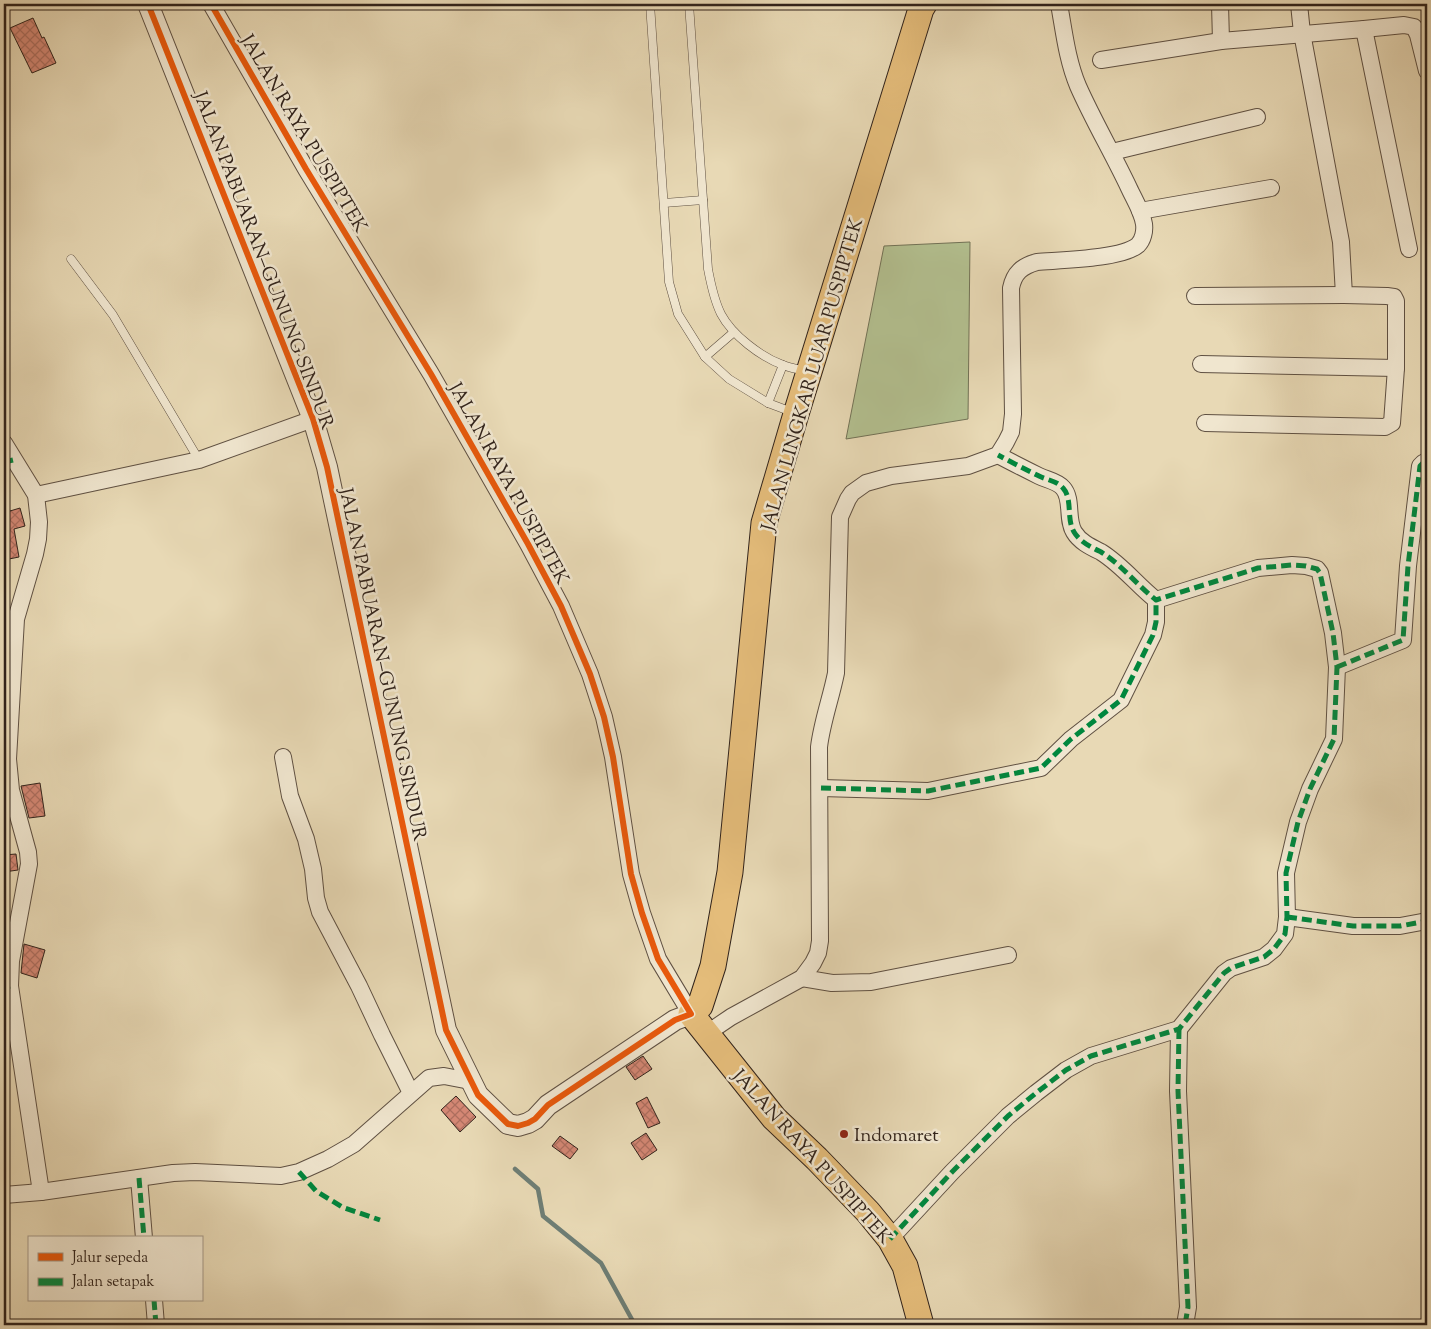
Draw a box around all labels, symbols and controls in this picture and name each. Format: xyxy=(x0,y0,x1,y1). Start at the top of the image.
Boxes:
street label: JALAN RAYA PUSPIPTEK xyxy=(232,29,373,239)
street label: JALAN PABUARAN–GUNUNG SINDUR xyxy=(185,87,340,434)
street label: JALAN LINGKAR LUAR PUSPIPTEK xyxy=(755,215,871,535)
street label: JALAN RAYA PUSPIPTEK xyxy=(440,377,575,590)
street label: JALAN PABUARAN–GUNUNG SINDUR xyxy=(331,485,432,844)
street label: JALAN RAYA PUSPIPTEK xyxy=(724,1063,897,1251)
place label: Indomaret xyxy=(854,1123,939,1150)
marker: Indomaret xyxy=(838,1128,850,1140)
legend xyxy=(28,1236,202,1302)
text: Jalur sepeda xyxy=(71,1248,148,1269)
text: Jalan setapak xyxy=(71,1272,155,1293)

